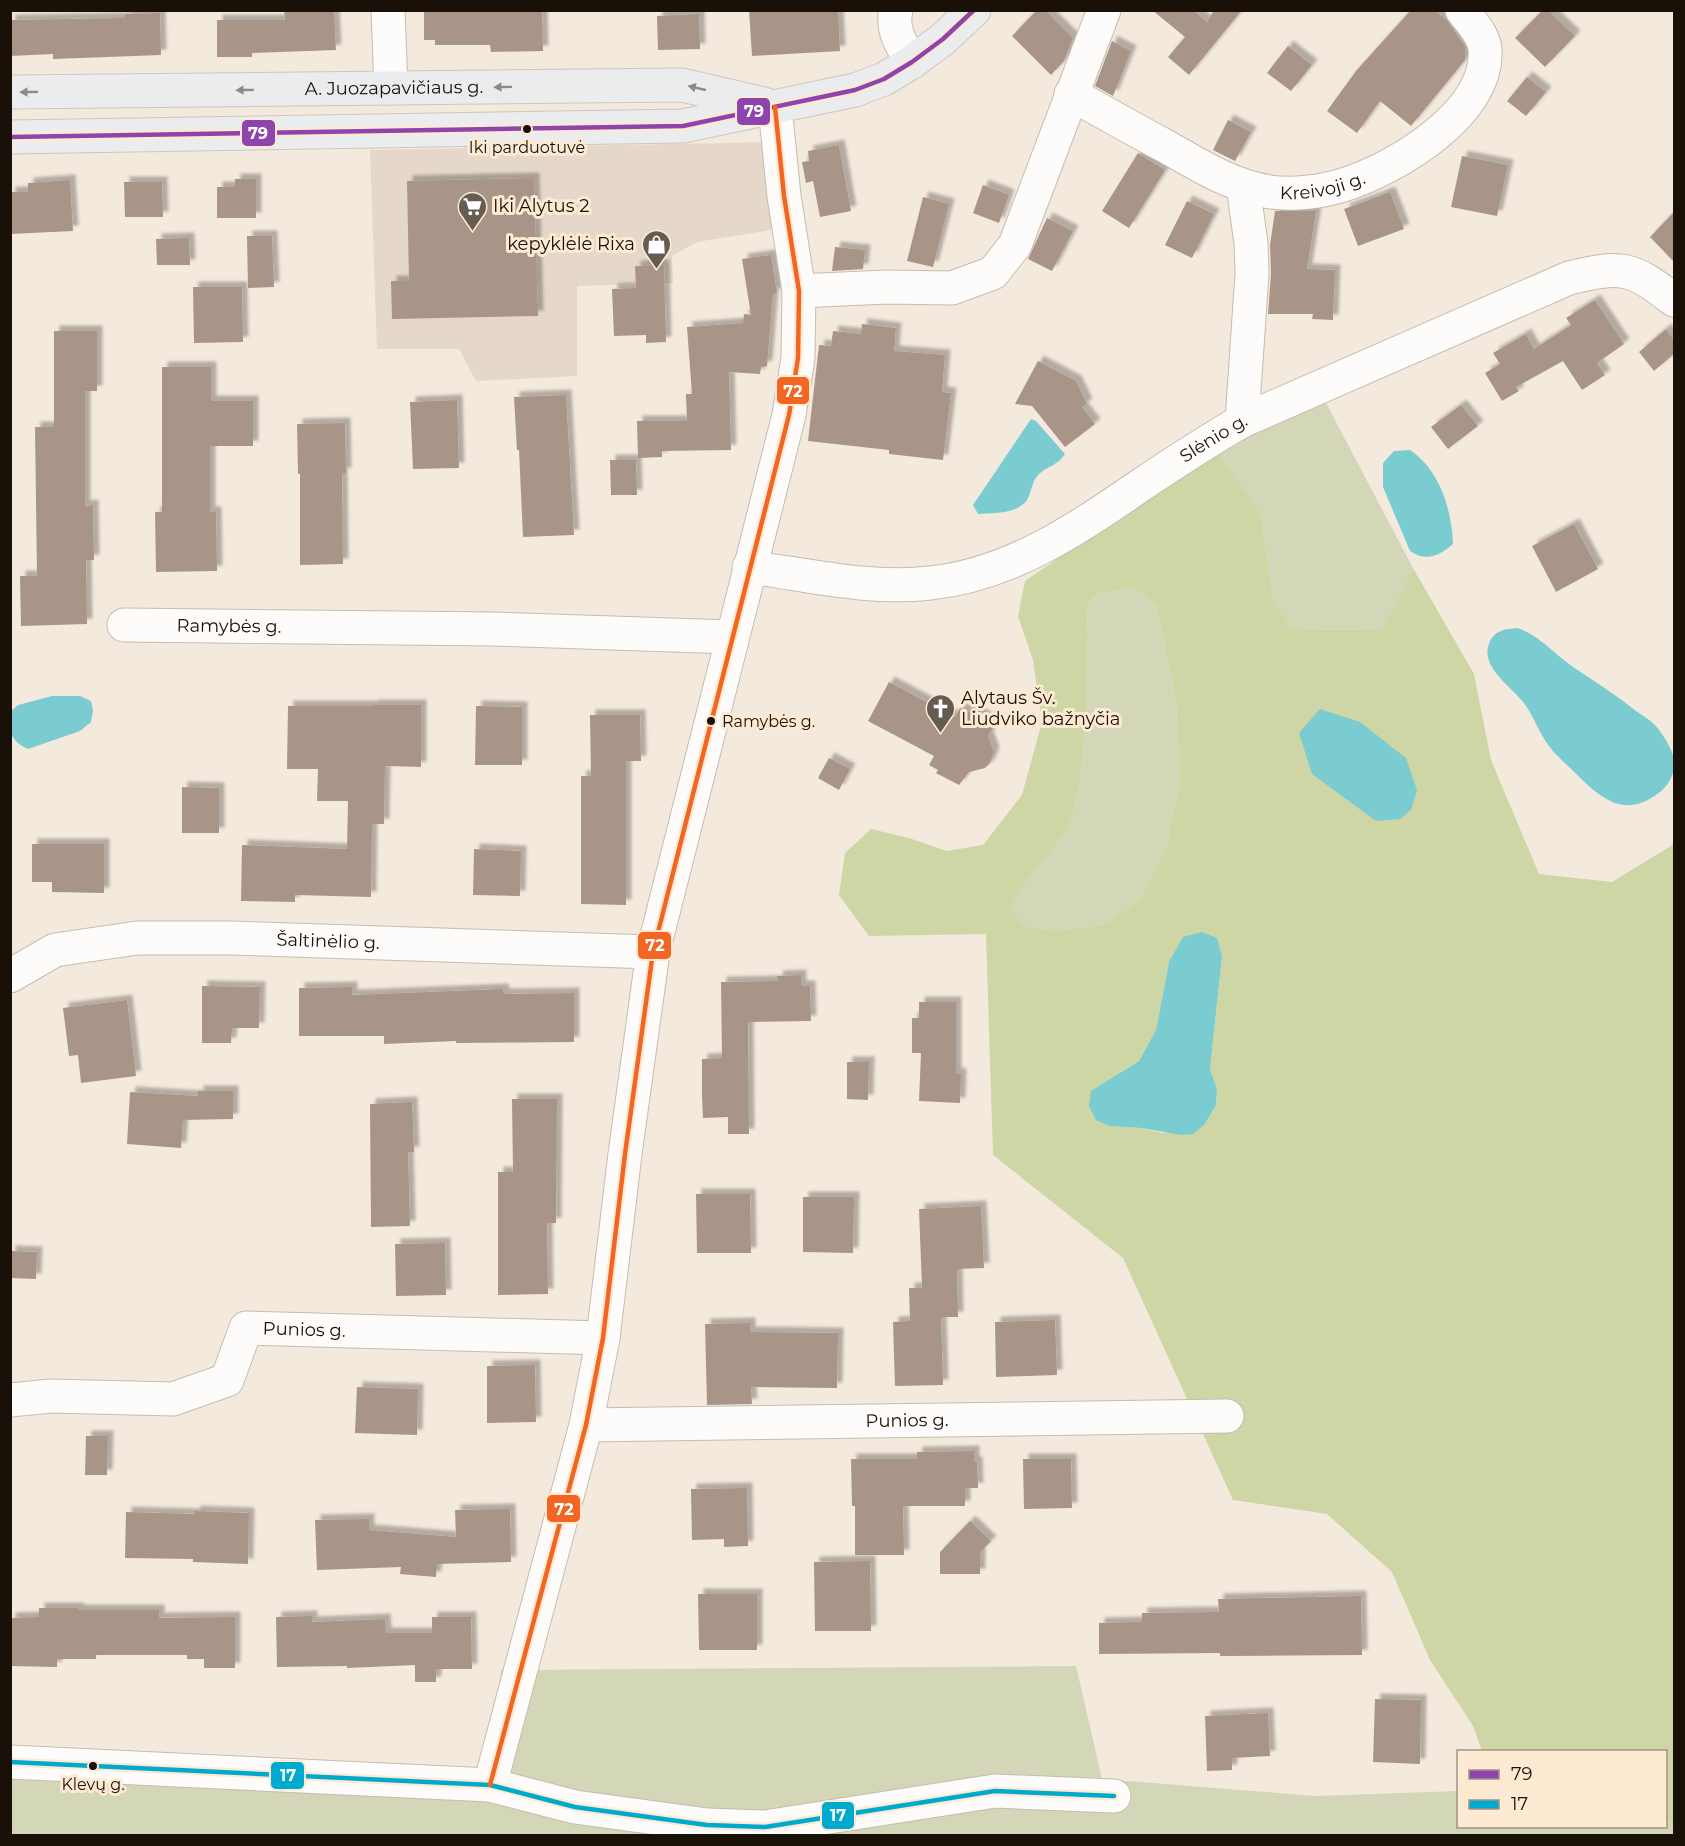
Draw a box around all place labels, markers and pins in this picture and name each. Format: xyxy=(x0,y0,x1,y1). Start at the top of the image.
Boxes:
marker: Iki parduotuvė xyxy=(521,123,533,135)
place label: Iki parduotuvė xyxy=(469,138,585,157)
supermarket icon: Iki Alytus 2 xyxy=(456,190,488,232)
place label: Iki Alytus 2 xyxy=(493,195,589,217)
shop icon: kepyklėlė Rixa xyxy=(640,228,672,270)
place label: kepyklėlė Rixa xyxy=(507,233,635,255)
place label: Alytaus Šv. Liudviko bažnyčia xyxy=(961,687,1120,730)
church icon: Alytaus Šv. Liudviko bažnyčia xyxy=(924,692,956,734)
place label: Ramybės g. xyxy=(722,712,815,731)
marker: Ramybės g. xyxy=(705,715,717,727)
marker: Klevų g. xyxy=(87,1760,99,1772)
place label: Klevų g. xyxy=(61,1775,125,1794)

